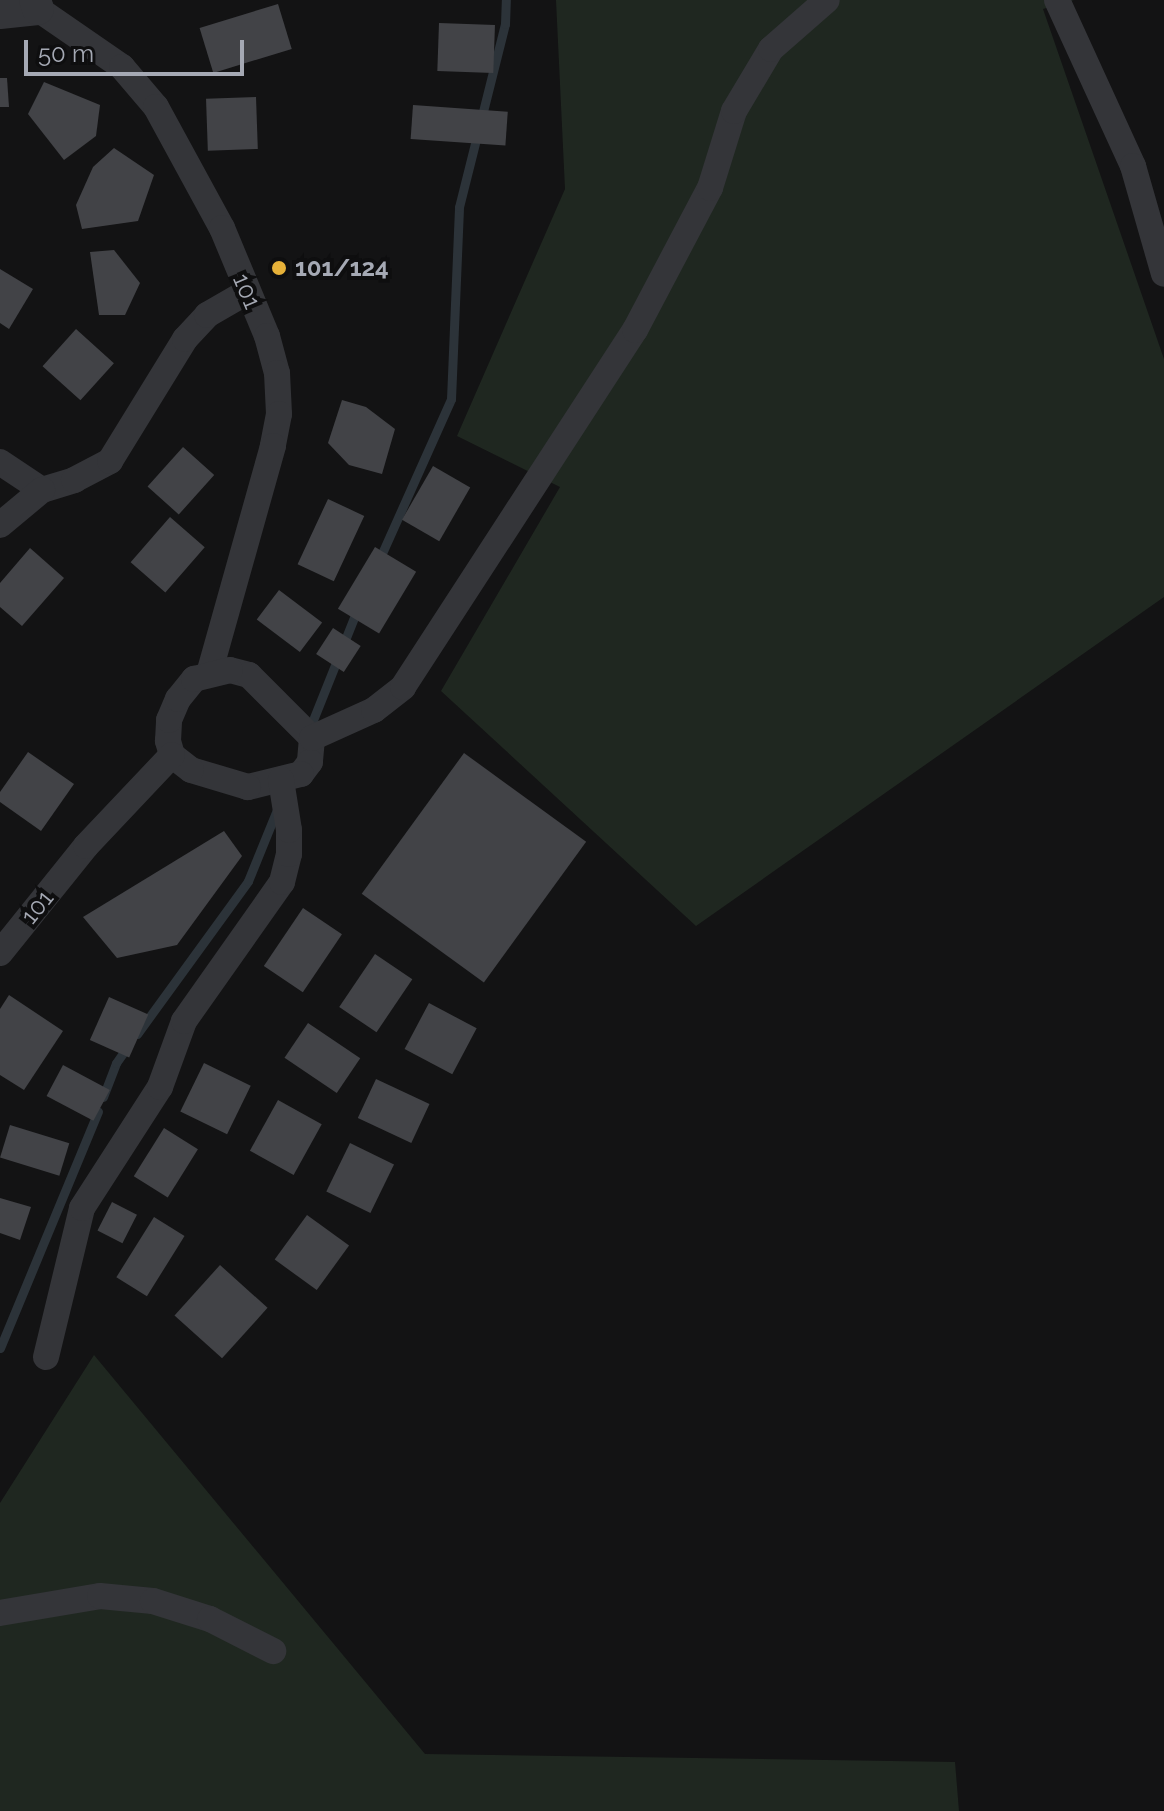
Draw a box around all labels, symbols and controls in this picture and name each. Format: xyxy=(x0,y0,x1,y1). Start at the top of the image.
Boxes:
scale bar xyxy=(28,24,248,74)
text: 50 m xyxy=(38,39,94,68)
place label: 101/124 xyxy=(295,254,389,282)
marker: 101/124 xyxy=(270,259,288,277)
street label: 101 xyxy=(227,269,267,313)
street label: 101 xyxy=(15,884,59,930)

